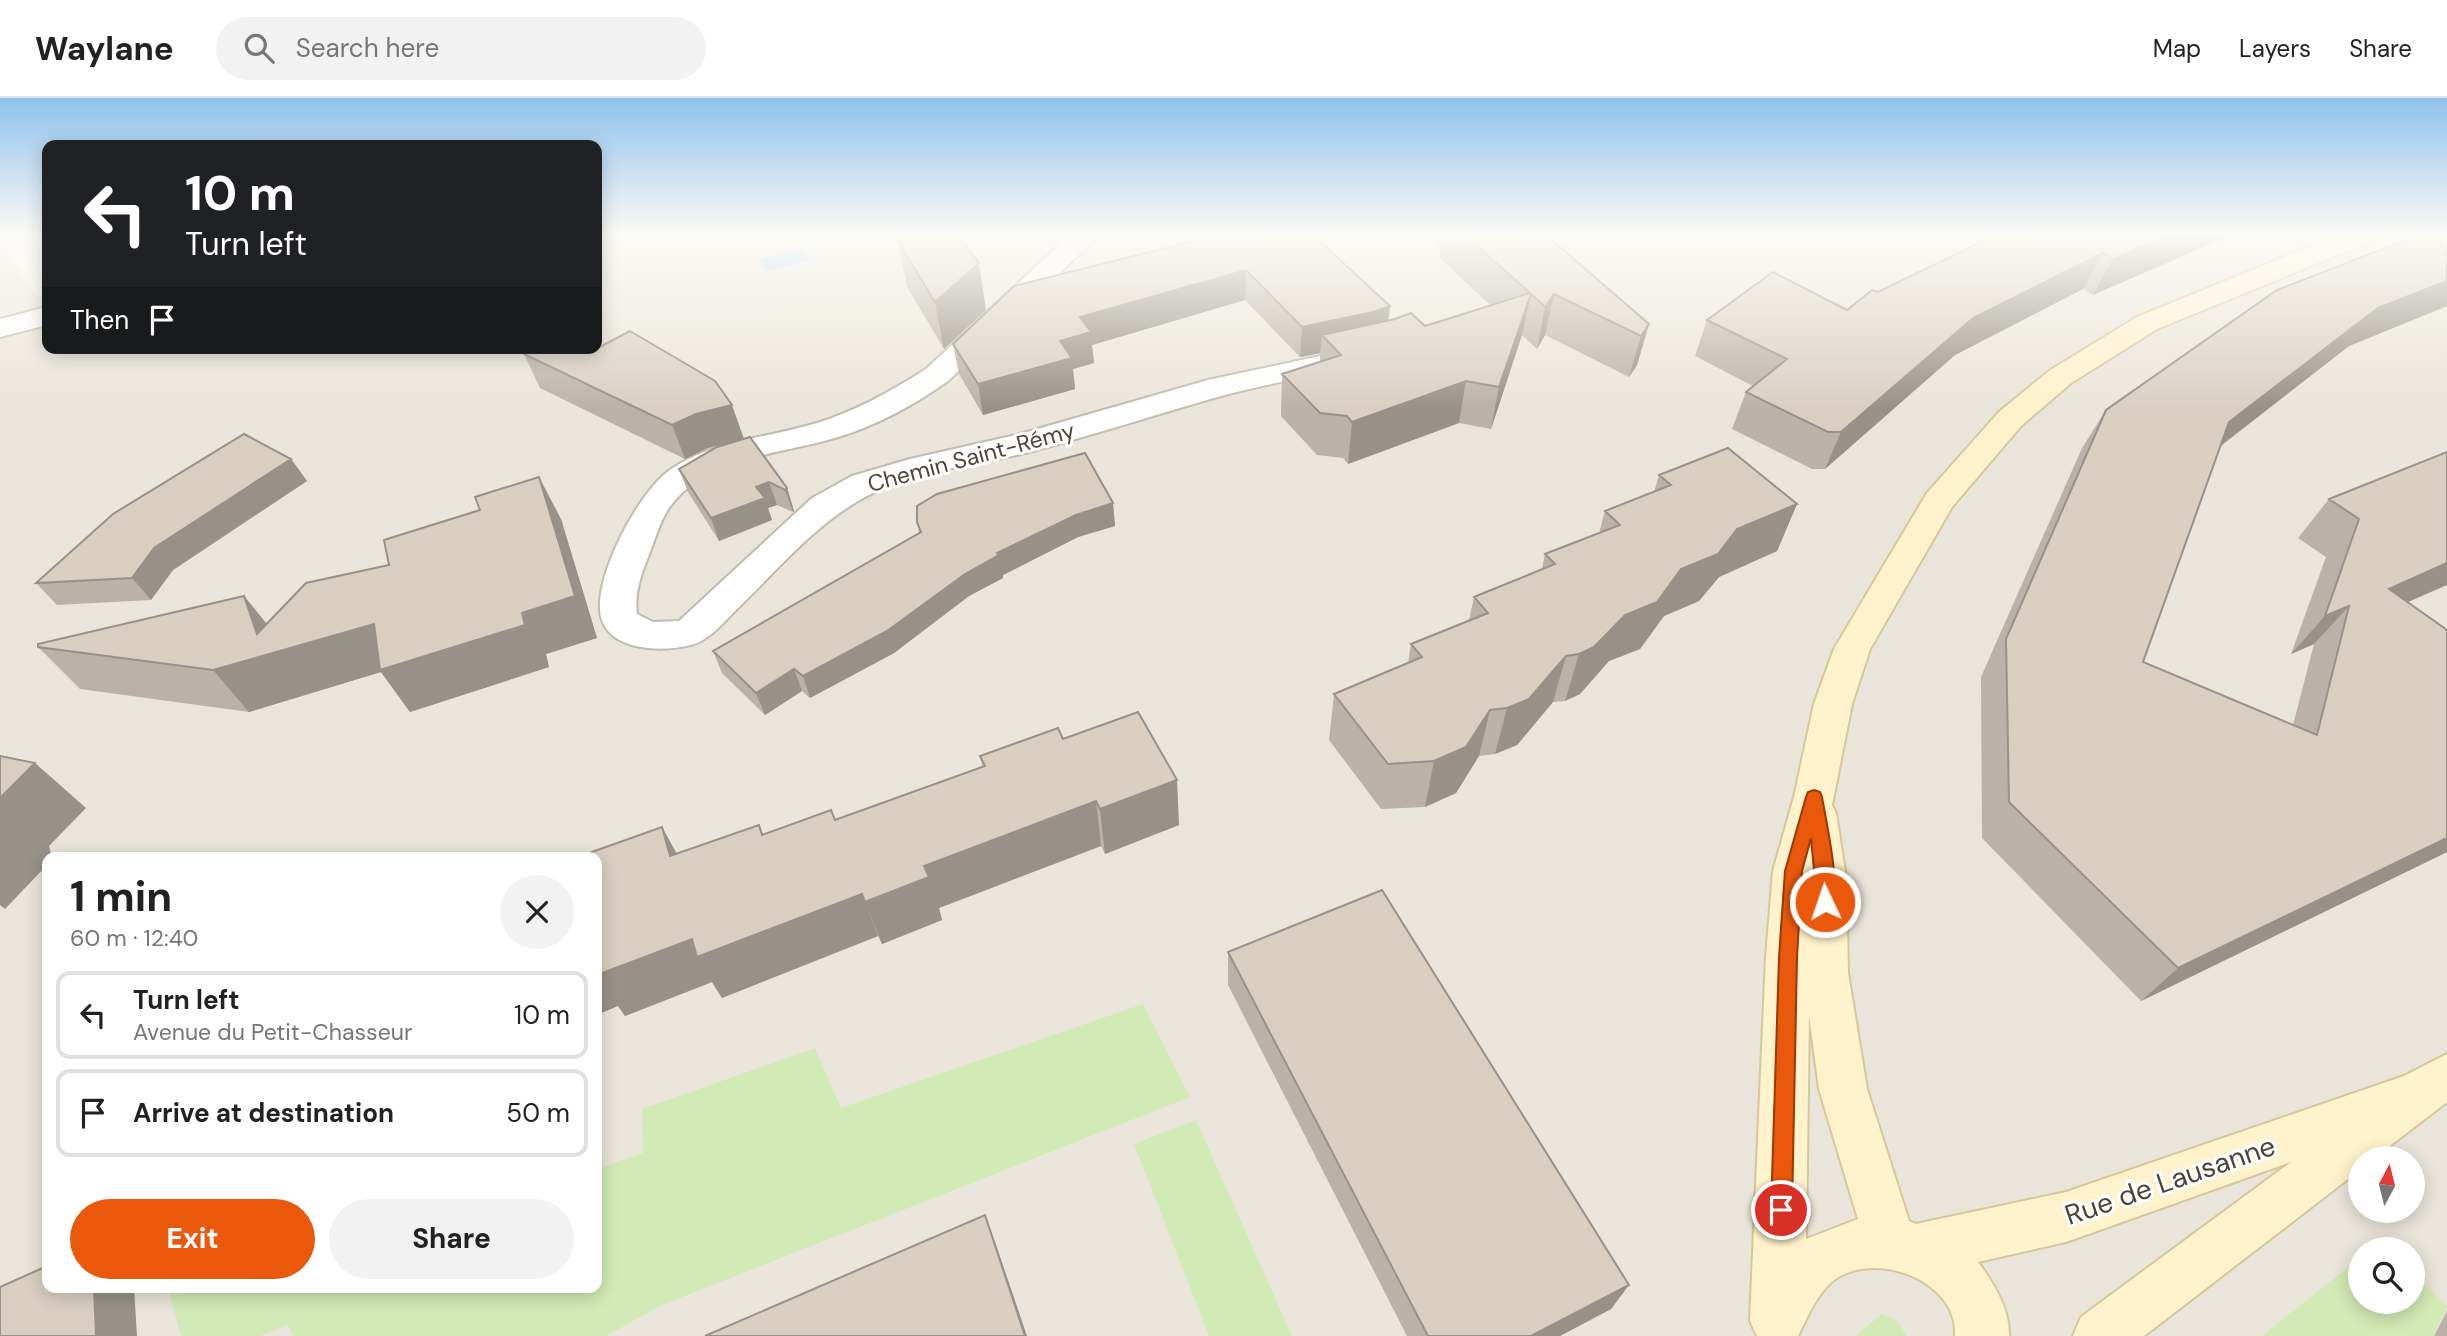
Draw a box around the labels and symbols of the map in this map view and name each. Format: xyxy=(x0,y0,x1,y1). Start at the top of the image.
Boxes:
street label: Chemin Saint-Rémy xyxy=(864,415,1078,499)
position arrow xyxy=(1788,865,1862,939)
street label: Rue de Lausanne xyxy=(2060,1127,2280,1234)
north arrow xyxy=(2348,1146,2426,1223)
pin xyxy=(1751,1180,1811,1240)

